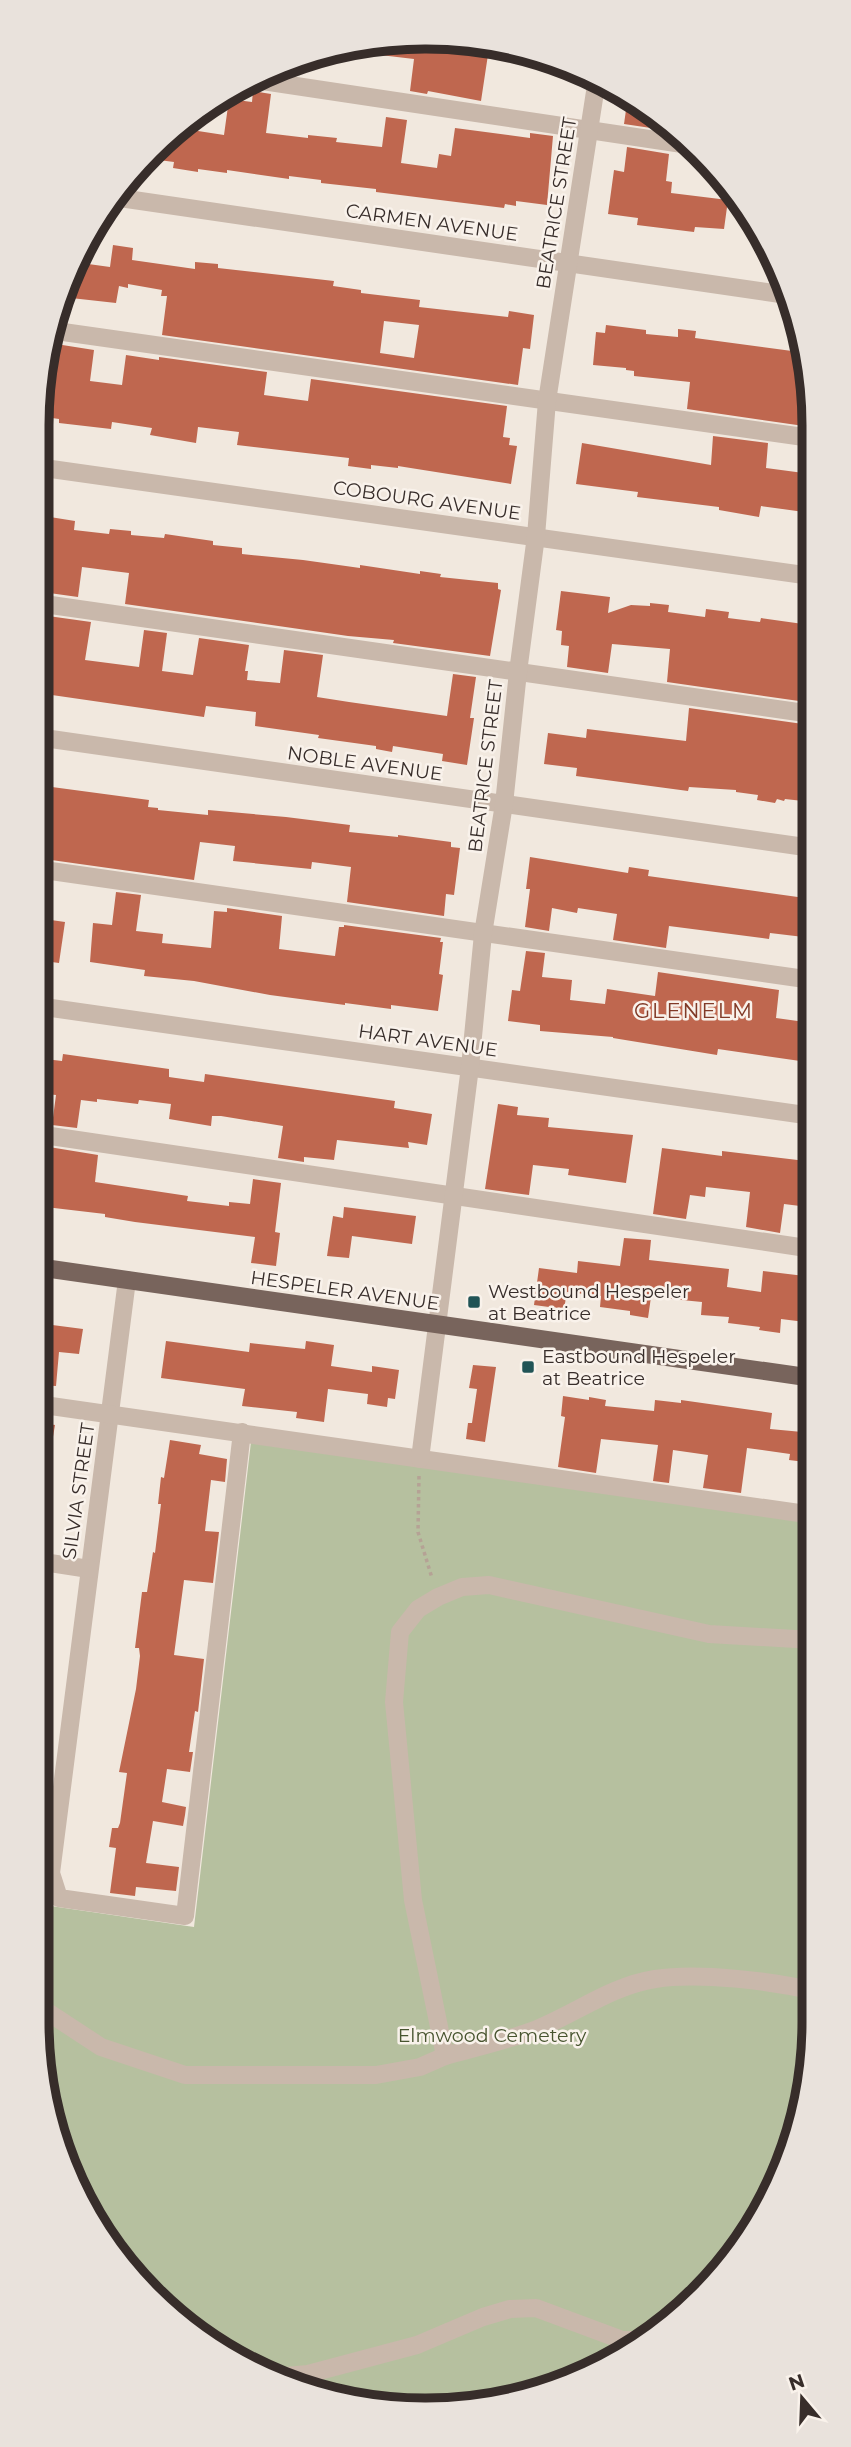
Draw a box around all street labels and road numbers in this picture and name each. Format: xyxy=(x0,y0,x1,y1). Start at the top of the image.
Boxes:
street label: BEATRICE STREET xyxy=(532,115,581,291)
street label: CARMEN AVENUE xyxy=(344,199,519,246)
street label: COBOURG AVENUE xyxy=(332,476,522,525)
street label: BEATRICE STREET xyxy=(463,678,508,854)
street label: NOBLE AVENUE xyxy=(286,741,444,786)
street label: HART AVENUE xyxy=(357,1019,499,1062)
street label: HESPELER AVENUE xyxy=(249,1266,441,1315)
street label: SILVIA STREET xyxy=(58,1421,99,1561)

